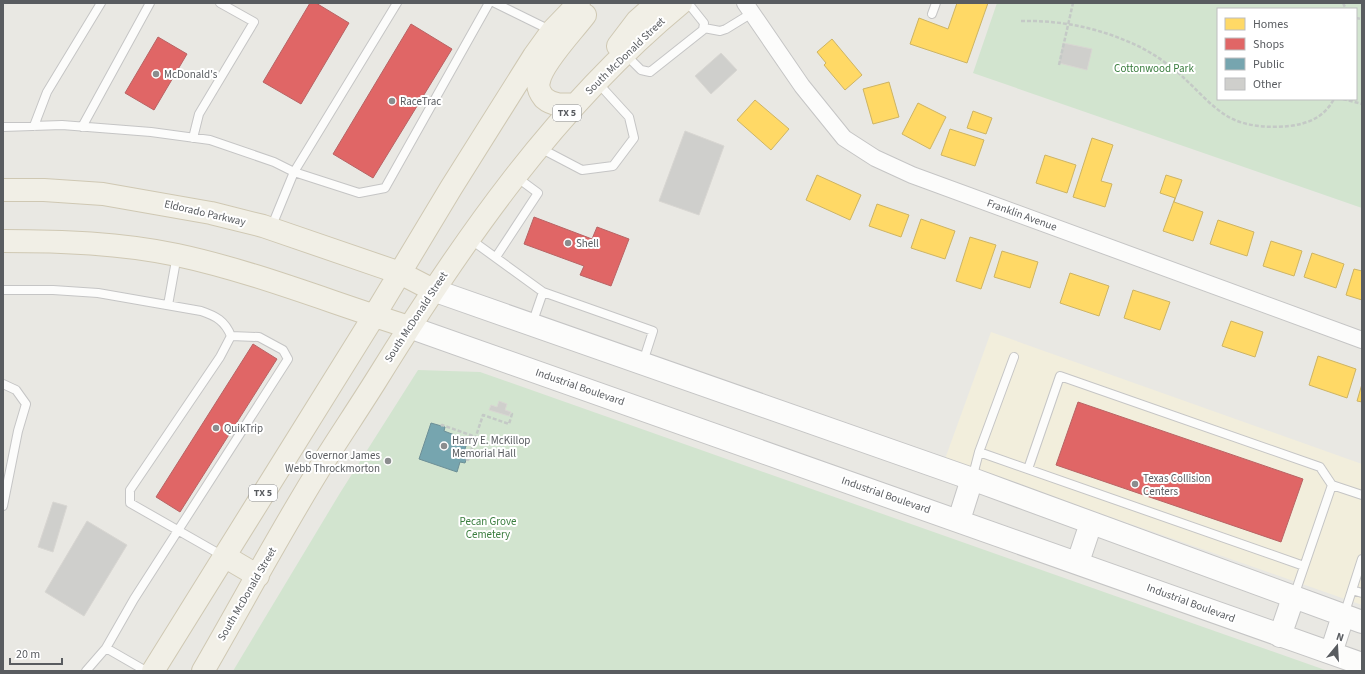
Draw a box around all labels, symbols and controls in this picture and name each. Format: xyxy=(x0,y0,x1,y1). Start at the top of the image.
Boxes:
legend xyxy=(1217,8,1357,100)
street label: South McDonald Street xyxy=(582,14,668,98)
text: Homes xyxy=(1253,16,1288,33)
text: Shops xyxy=(1253,36,1284,53)
text: Public xyxy=(1253,56,1285,73)
park label: Cottonwood Park xyxy=(1114,61,1194,76)
place label: McDonald's xyxy=(164,67,218,82)
marker: McDonald's xyxy=(151,69,161,79)
text: Other xyxy=(1253,76,1283,93)
place label: RaceTrac xyxy=(400,94,441,109)
marker: RaceTrac xyxy=(387,96,397,106)
road number: TX 5 xyxy=(553,105,581,121)
street label: Franklin Avenue xyxy=(985,195,1060,235)
street label: Eldorado Parkway xyxy=(163,196,247,230)
place label: Shell xyxy=(576,236,599,251)
marker: Shell xyxy=(563,238,573,248)
street label: South McDonald Street xyxy=(381,268,451,365)
street label: Industrial Boulevard xyxy=(534,365,626,409)
place label: QuikTrip xyxy=(224,421,263,436)
marker: QuikTrip xyxy=(211,423,221,433)
place label: Harry E. McKillop Memorial Hall xyxy=(452,433,530,461)
marker: Harry E. McKillop Memorial Hall xyxy=(439,441,449,451)
place label: Governor James Webb Throckmorton xyxy=(285,448,380,476)
marker: Governor James Webb Throckmorton xyxy=(383,456,393,466)
place label: Texas Collision Centers xyxy=(1143,471,1211,499)
street label: Industrial Boulevard xyxy=(840,473,932,517)
marker: Texas Collision Centers xyxy=(1130,479,1140,489)
road number: TX 5 xyxy=(249,485,277,501)
park label: Pecan Grove Cemetery xyxy=(459,514,517,542)
street label: South McDonald Street xyxy=(214,544,280,644)
street label: Industrial Boulevard xyxy=(1145,580,1237,626)
north arrow xyxy=(1317,626,1357,666)
text: N xyxy=(1334,629,1346,645)
scale bar xyxy=(10,640,62,666)
text: 20 m xyxy=(16,646,40,663)

